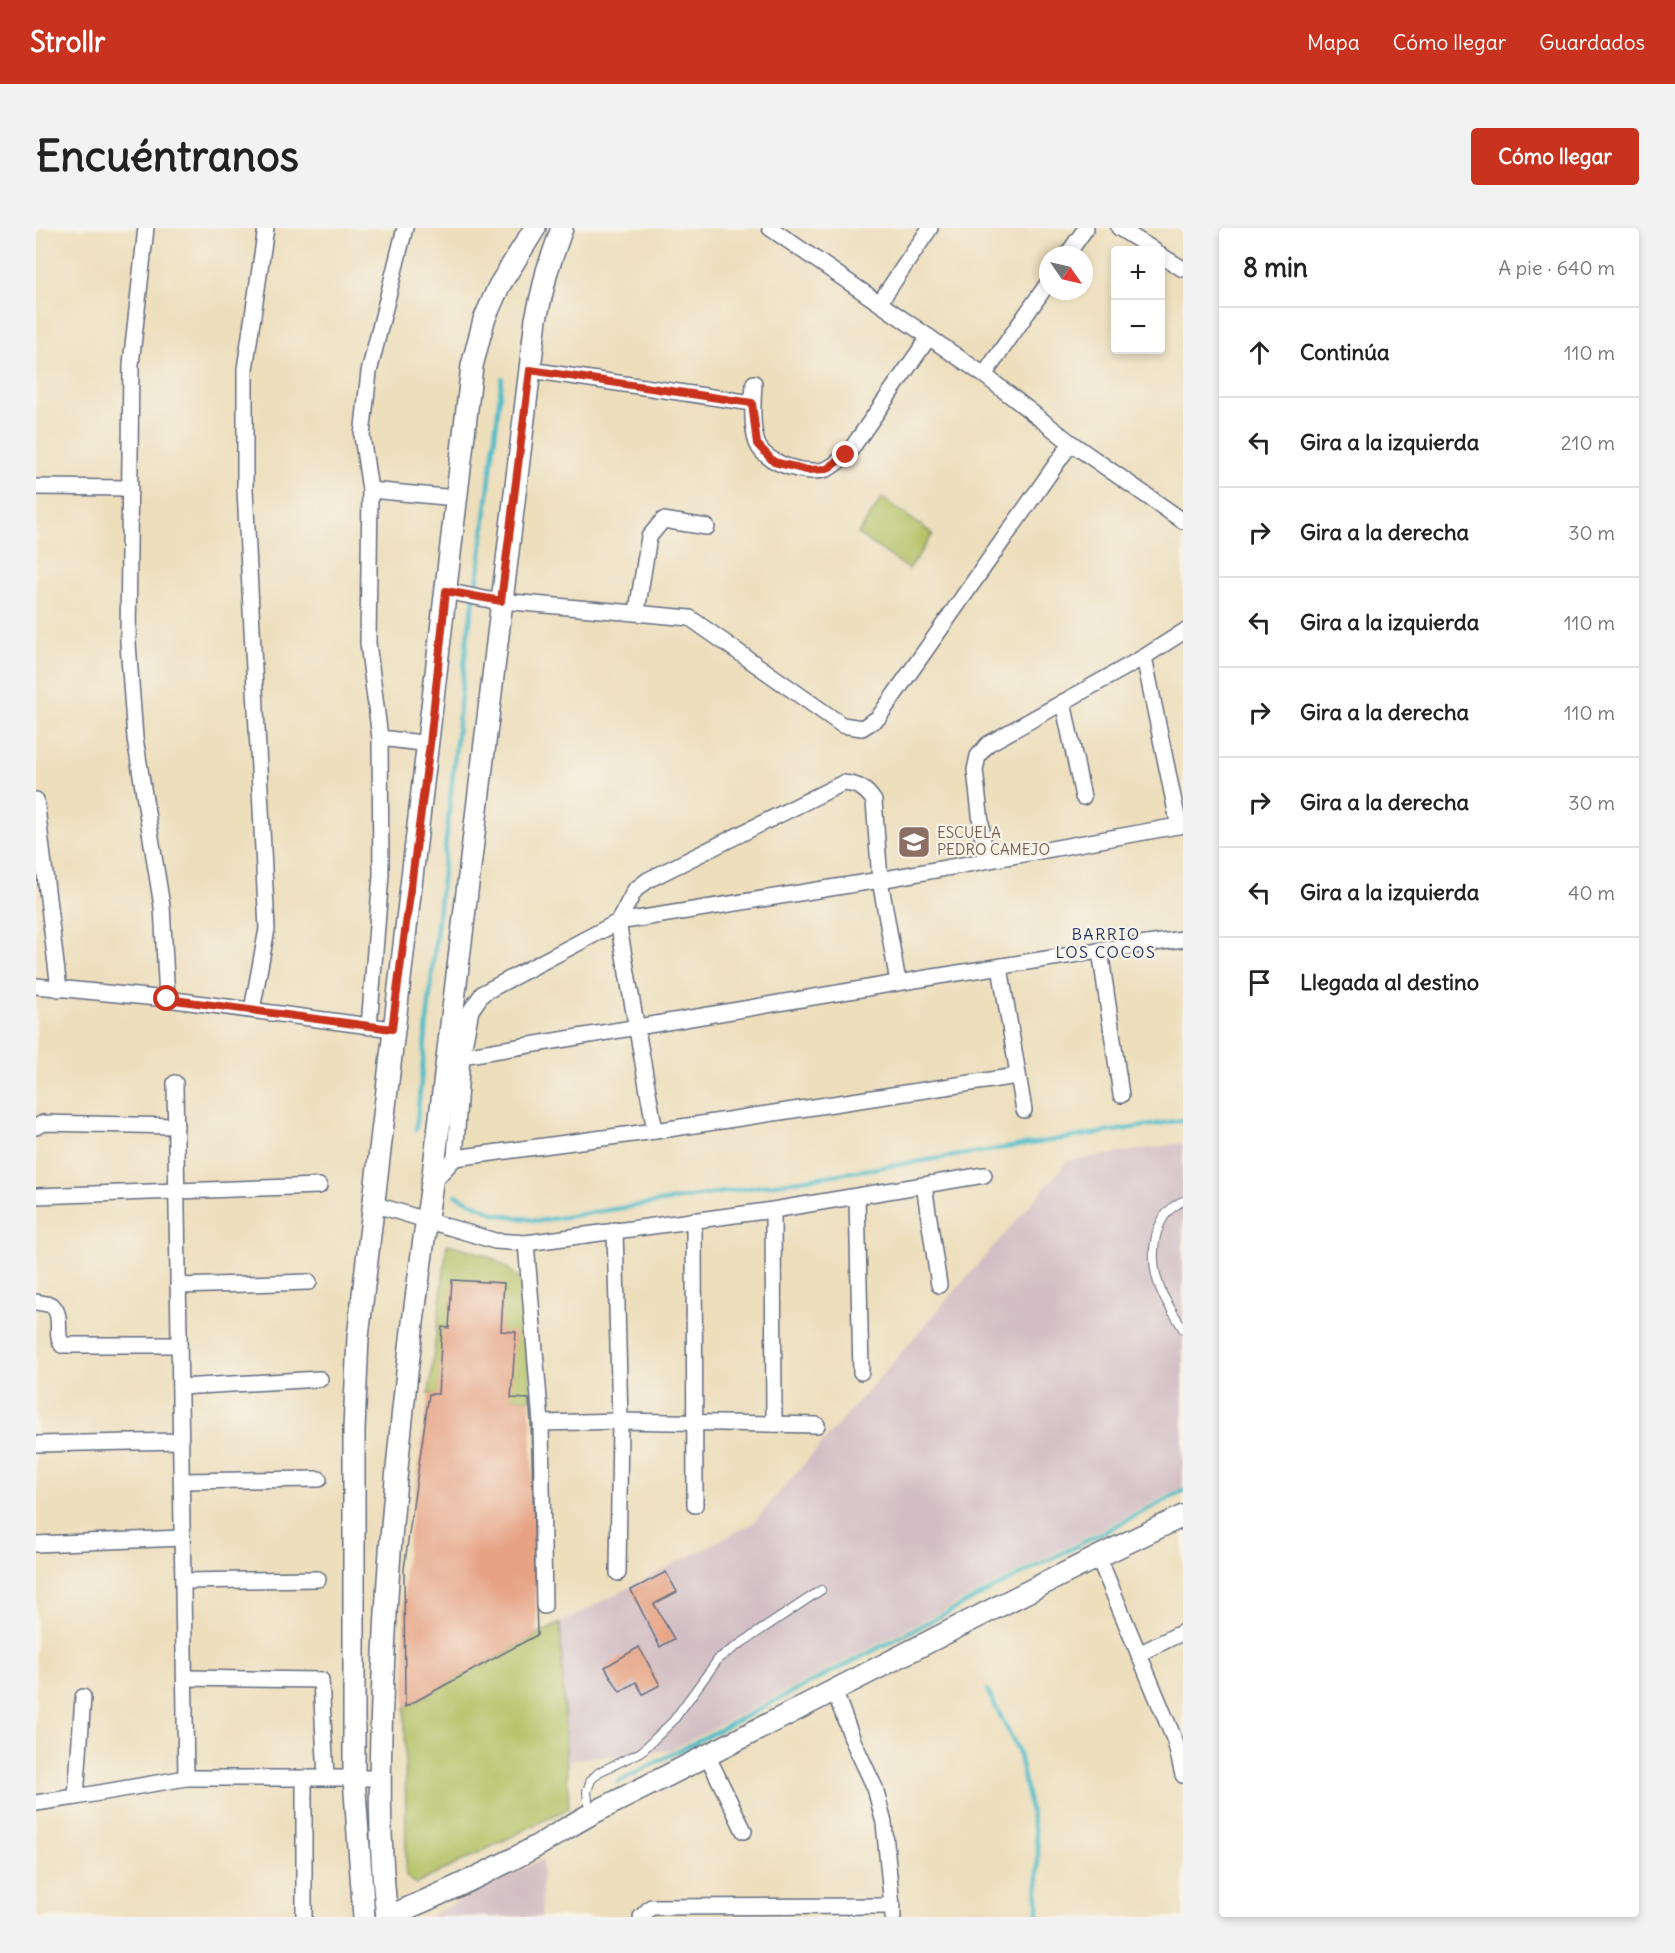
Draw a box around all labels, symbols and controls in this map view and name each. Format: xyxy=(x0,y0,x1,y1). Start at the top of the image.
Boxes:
text: Strollr xyxy=(30,24,105,60)
text: Mapa xyxy=(1307,29,1360,56)
text: Cómo llegar xyxy=(1393,29,1506,56)
text: Guardados xyxy=(1539,29,1645,56)
button: Cómo llegar xyxy=(1471,128,1639,185)
text: Encuéntranos xyxy=(36,130,299,182)
north arrow xyxy=(1039,246,1093,300)
map controls xyxy=(1111,246,1165,354)
button: + xyxy=(1111,246,1165,300)
text: 8 min xyxy=(1243,251,1308,284)
text: A pie · 640 m xyxy=(1498,255,1615,280)
button: − xyxy=(1111,300,1165,354)
icon: ahead xyxy=(1243,336,1276,369)
text: Continúa xyxy=(1300,338,1389,366)
text: 110 m xyxy=(1564,340,1615,365)
icon: left xyxy=(1243,426,1276,459)
text: Gira a la izquierda xyxy=(1300,428,1479,456)
text: 210 m xyxy=(1561,430,1615,455)
route end xyxy=(832,441,858,467)
icon: right xyxy=(1243,516,1276,549)
text: Gira a la derecha xyxy=(1300,518,1469,546)
text: 30 m xyxy=(1568,520,1615,545)
icon: left xyxy=(1243,606,1276,639)
text: Gira a la izquierda xyxy=(1300,608,1479,636)
text: 110 m xyxy=(1564,610,1615,635)
icon: right xyxy=(1243,696,1276,729)
text: Gira a la derecha xyxy=(1300,698,1469,726)
text: 110 m xyxy=(1564,700,1615,725)
icon: right xyxy=(1243,786,1276,819)
text: Gira a la derecha xyxy=(1300,788,1469,816)
text: 30 m xyxy=(1568,790,1615,815)
place label: ESCUELA PEDRO CAMEJO xyxy=(937,823,1050,859)
school or university icon: ESCUELA PEDRO CAMEJO xyxy=(896,824,932,860)
icon: left xyxy=(1243,876,1276,909)
text: Gira a la izquierda xyxy=(1300,878,1479,906)
text: 40 m xyxy=(1568,880,1615,905)
district label: BARRIO LOS COCOS xyxy=(1056,924,1156,962)
icon: arrive xyxy=(1243,966,1276,999)
text: Llegada al destino xyxy=(1300,968,1479,996)
route start xyxy=(153,985,179,1011)

